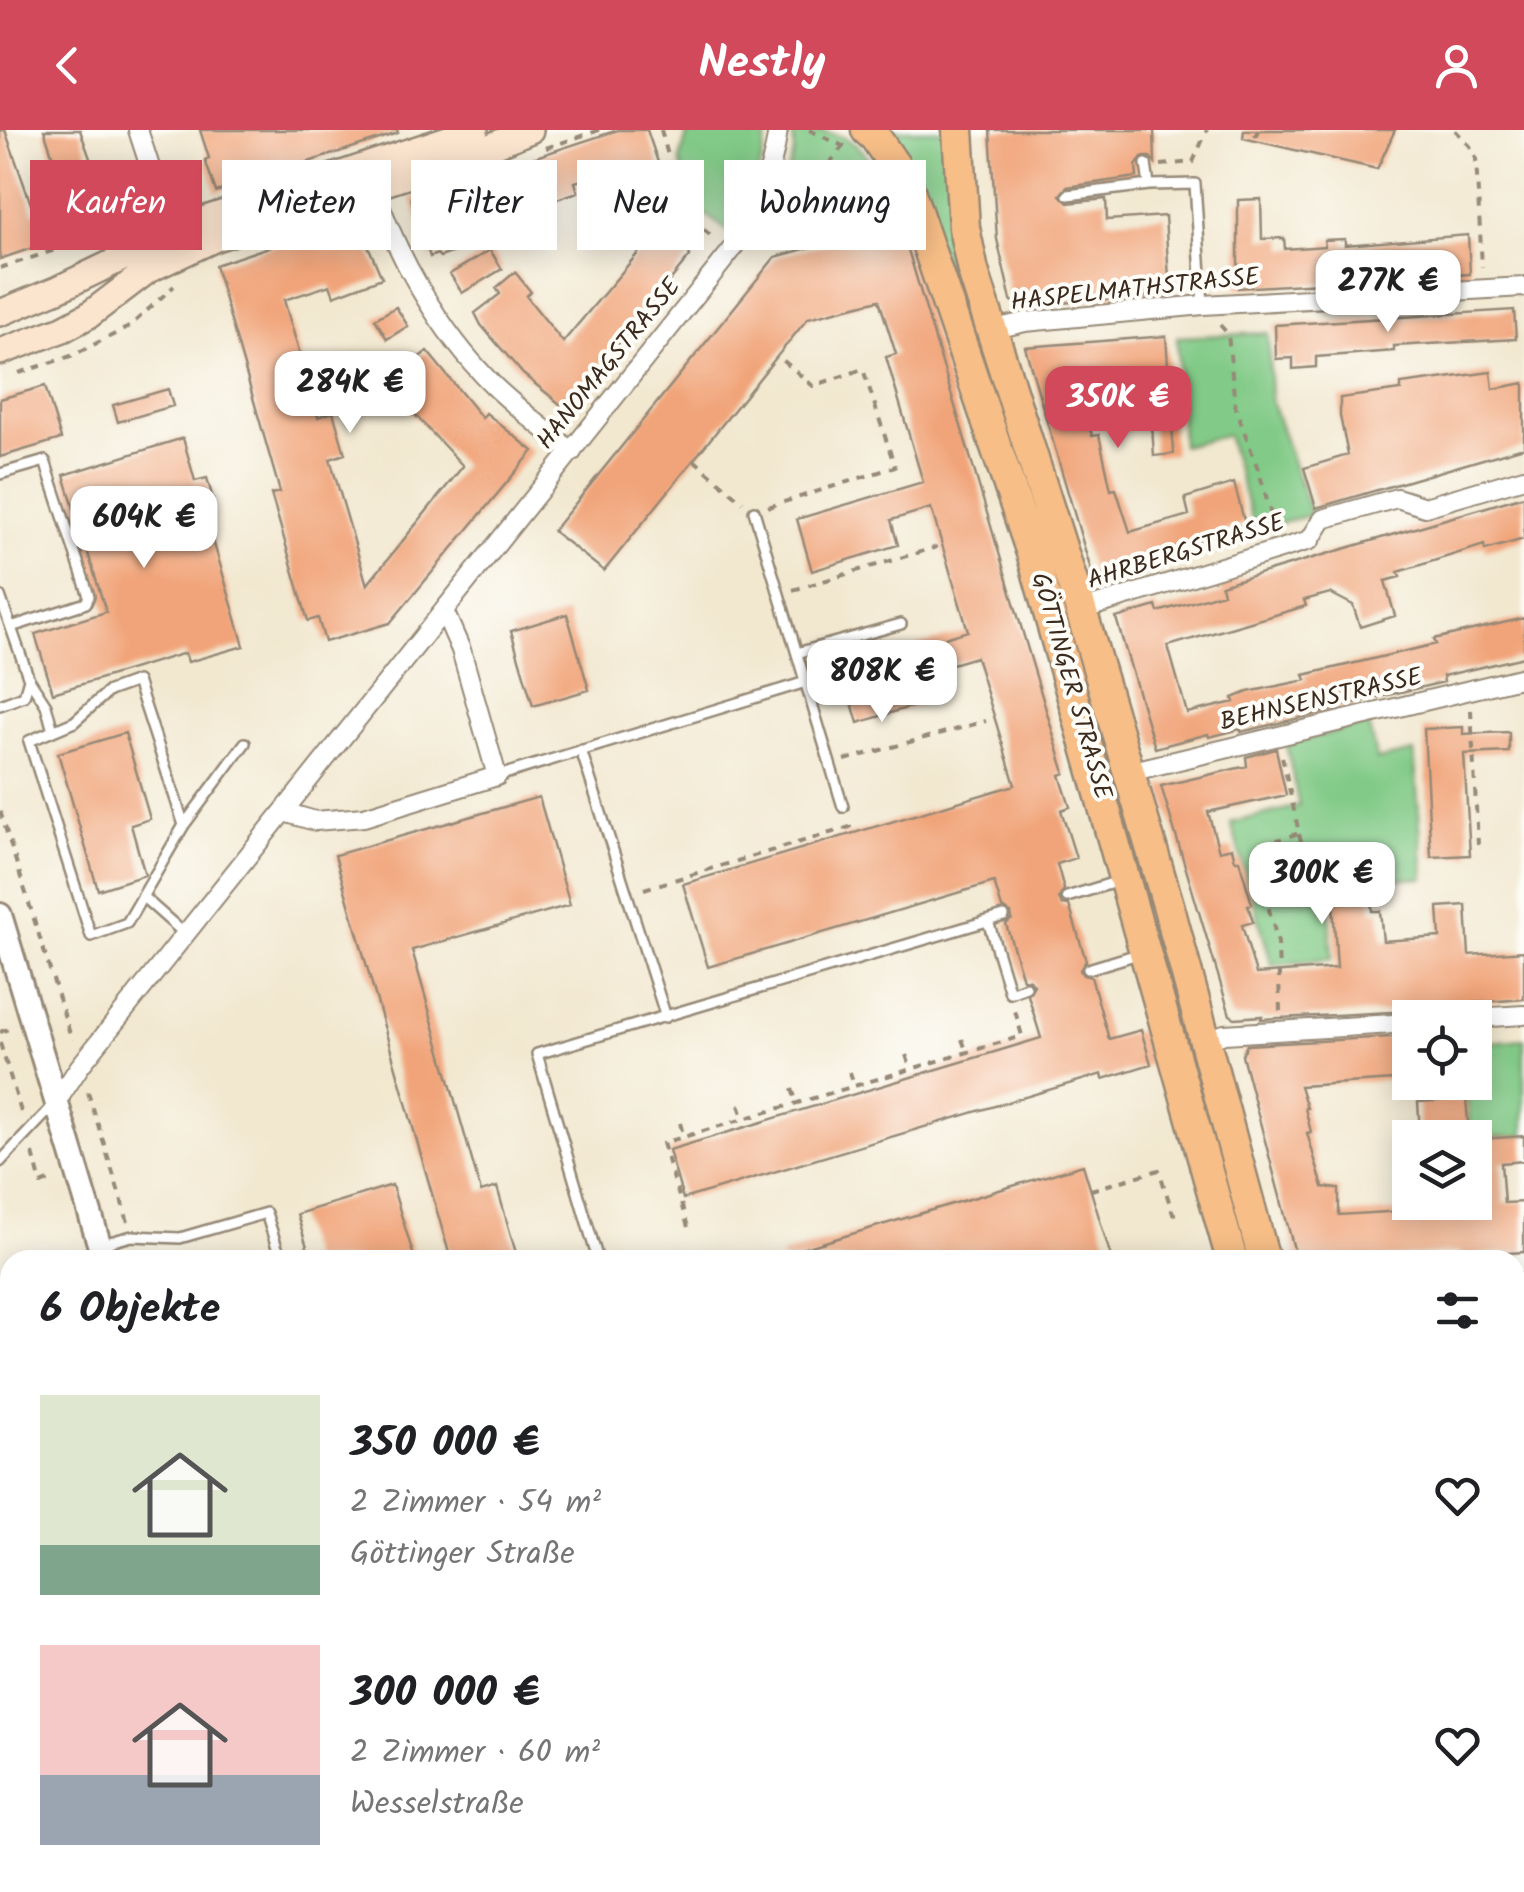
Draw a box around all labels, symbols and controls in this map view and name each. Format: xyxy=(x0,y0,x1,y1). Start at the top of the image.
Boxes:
text: Nestly xyxy=(698,29,826,101)
icon: back xyxy=(40,38,95,93)
icon: person xyxy=(1429,38,1484,93)
chip: Kaufen xyxy=(30,160,202,250)
chip: Mieten xyxy=(222,160,391,250)
chip: Filter xyxy=(411,160,557,250)
chip: Neu xyxy=(577,160,704,250)
chip: Wohnung xyxy=(724,160,926,250)
pin: 277K € xyxy=(1307,250,1469,335)
street label: HASPELMATHSTRASSE xyxy=(1009,257,1263,323)
text: 277K € xyxy=(1338,257,1438,308)
street label: HANOMAGSTRASSE xyxy=(527,268,692,459)
pin: 284K € xyxy=(269,351,431,436)
text: 284K € xyxy=(297,358,403,409)
pin: 350K € xyxy=(1037,366,1199,451)
text: 350K € xyxy=(1067,373,1169,424)
pin: 604K € xyxy=(63,486,225,571)
text: 604K € xyxy=(92,493,196,544)
street label: AHRBERGSTRASSE xyxy=(1082,503,1291,601)
street label: GÖTTINGER STRASSE xyxy=(1019,568,1123,805)
pin: 808K € xyxy=(801,640,963,725)
text: 808K € xyxy=(829,647,935,698)
street label: BEHNSENSTRASSE xyxy=(1216,657,1428,743)
pin: 300K € xyxy=(1241,842,1403,927)
text: 300K € xyxy=(1271,849,1373,900)
map controls xyxy=(1392,1000,1492,1220)
button: locate xyxy=(1392,1000,1492,1100)
button: layers xyxy=(1392,1120,1492,1220)
text: 6 Objekte xyxy=(40,1277,220,1344)
icon: filters xyxy=(1430,1283,1485,1338)
text: 350 000 € xyxy=(350,1411,539,1478)
icon: home xyxy=(120,1435,240,1555)
icon: heart xyxy=(1430,1468,1485,1523)
text: 2 Zimmer · 54 m² xyxy=(350,1478,601,1529)
text: Göttinger Straße xyxy=(350,1529,575,1580)
text: 300 000 € xyxy=(350,1661,540,1728)
icon: home xyxy=(120,1685,240,1805)
icon: heart xyxy=(1430,1718,1485,1773)
text: 2 Zimmer · 60 m² xyxy=(350,1728,600,1779)
text: Wesselstraße xyxy=(350,1779,524,1830)

